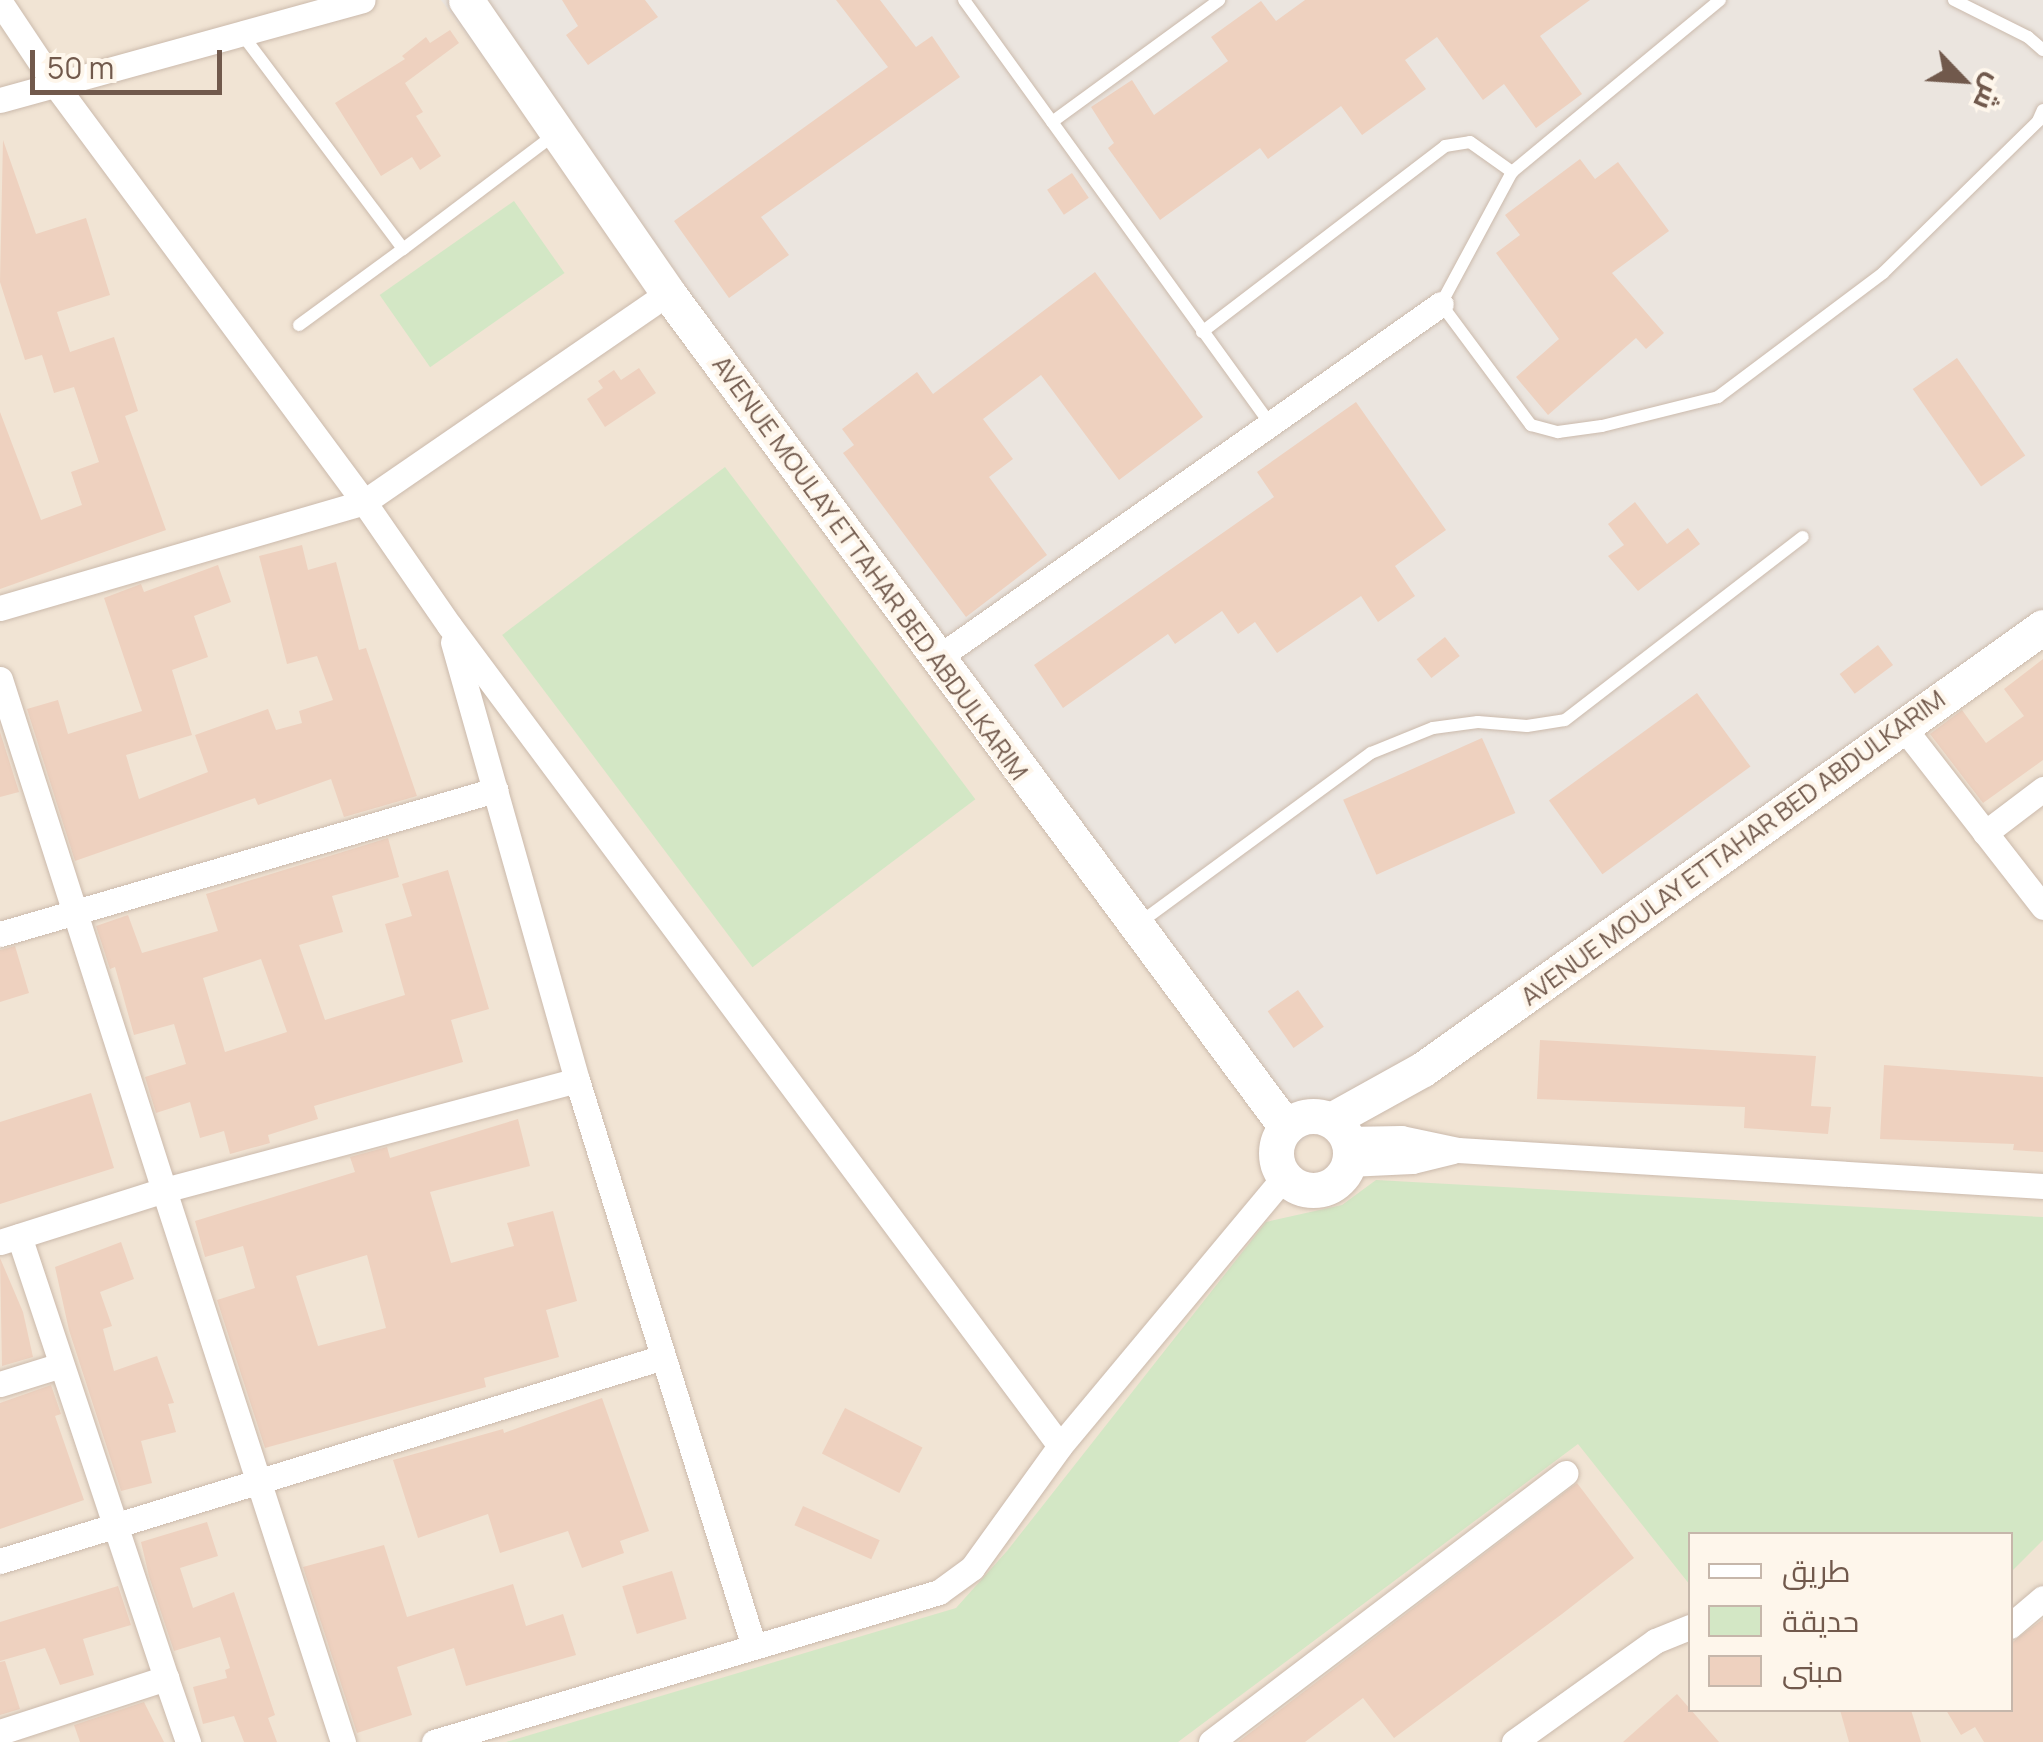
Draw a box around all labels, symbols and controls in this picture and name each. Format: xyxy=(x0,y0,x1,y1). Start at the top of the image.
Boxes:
scale bar xyxy=(35,30,228,92)
north arrow xyxy=(1913,30,2013,130)
text: 50 m xyxy=(47,47,114,88)
text: ش xyxy=(1965,68,2015,117)
street label: AVENUE MOULAY ETTAHAR BED ABDULKARIM xyxy=(706,350,1034,786)
street label: AVENUE MOULAY ETTAHAR BED ABDULKARIM xyxy=(1515,684,1951,1012)
legend xyxy=(1688,1532,2013,1712)
text: طريق xyxy=(1782,1550,1851,1591)
text: حديقة xyxy=(1782,1600,1859,1641)
text: مبنى xyxy=(1782,1650,1843,1691)

